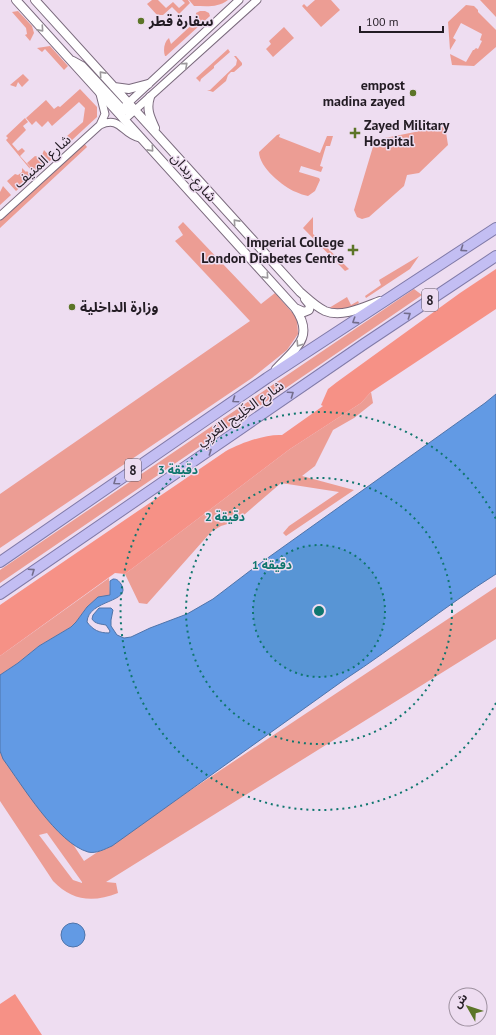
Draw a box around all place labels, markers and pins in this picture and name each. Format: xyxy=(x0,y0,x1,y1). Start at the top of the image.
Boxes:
place label: سفارة قطر xyxy=(148,12,214,30)
marker: سفارة قطر xyxy=(136,16,146,26)
place label: empost madina zayed xyxy=(323,76,405,110)
marker: empost madina zayed xyxy=(408,88,418,98)
place label: Zayed Military Hospital xyxy=(364,116,450,150)
marker: Zayed Military Hospital xyxy=(349,127,361,139)
place label: Imperial College London Diabetes Centre xyxy=(201,233,344,267)
marker: Imperial College London Diabetes Centre xyxy=(347,244,359,256)
place label: وزارة الداخلية xyxy=(80,298,158,316)
marker: وزارة الداخلية xyxy=(67,302,77,312)
centre of rings xyxy=(312,604,326,618)

